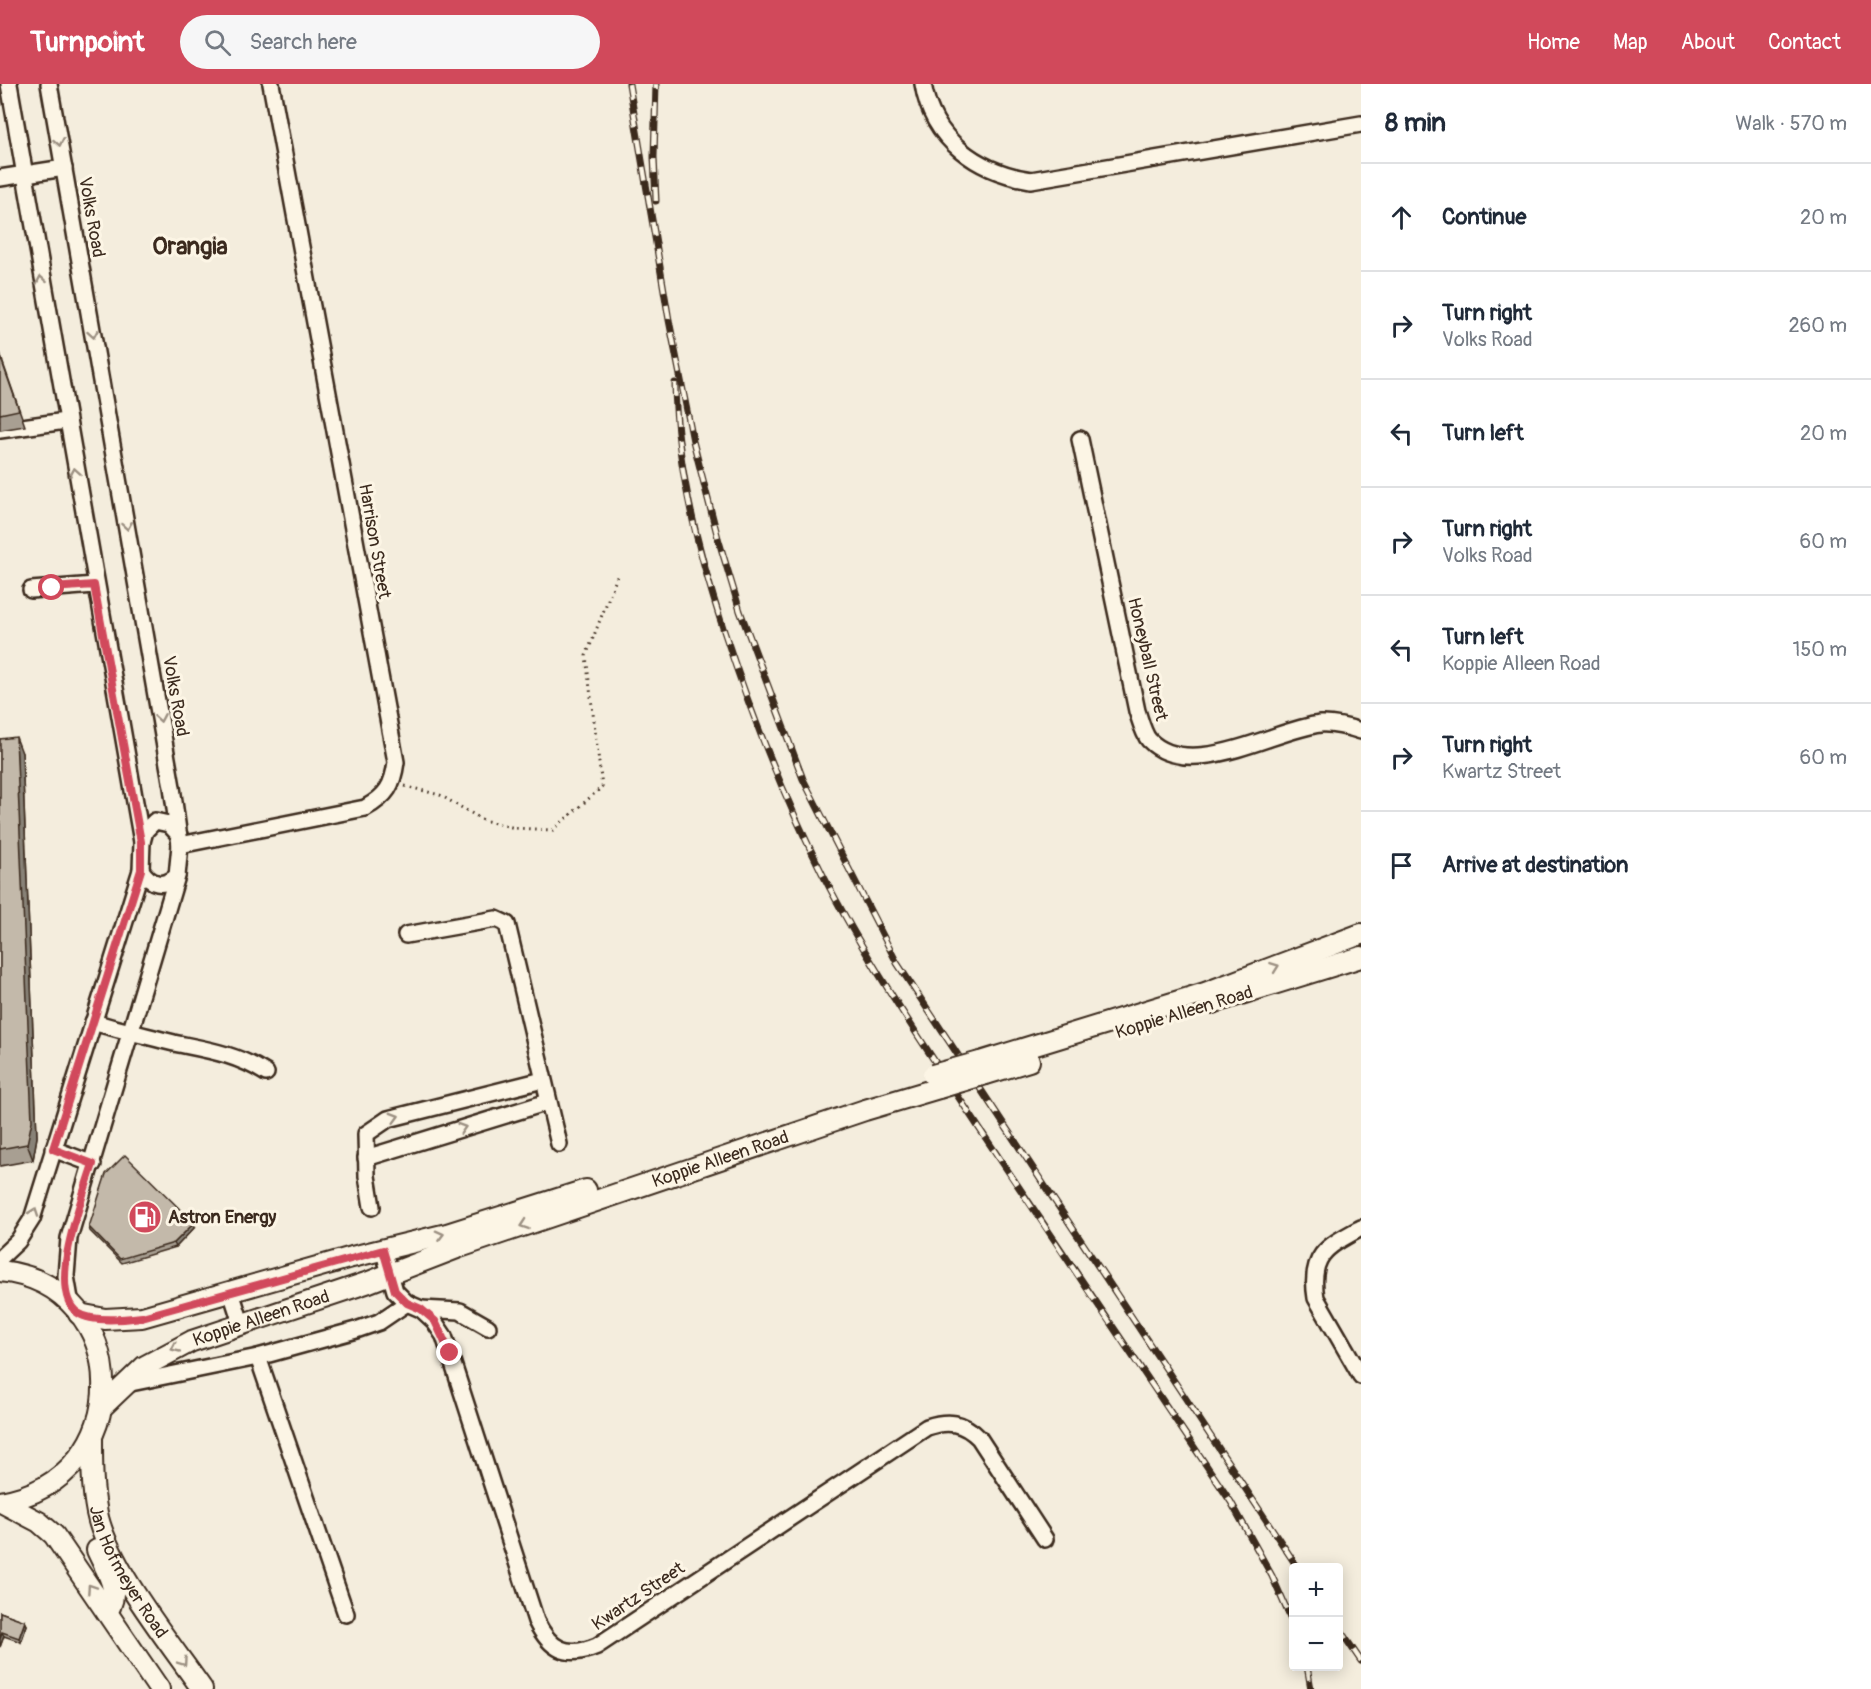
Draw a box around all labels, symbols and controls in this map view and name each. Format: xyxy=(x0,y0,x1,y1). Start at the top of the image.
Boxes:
search box xyxy=(180,15,600,69)
text: Turnpoint xyxy=(30,25,144,60)
icon: search xyxy=(201,26,234,59)
text: Search here xyxy=(249,28,357,56)
text: Home xyxy=(1527,29,1580,56)
text: Map xyxy=(1613,29,1648,56)
text: About xyxy=(1681,29,1735,56)
text: Contact xyxy=(1768,29,1841,56)
text: 8 min xyxy=(1385,107,1446,139)
text: Walk · 570 m xyxy=(1735,111,1847,136)
one-way arrow xyxy=(52,136,65,146)
street label: Volks Road xyxy=(73,175,110,259)
icon: ahead xyxy=(1385,201,1418,234)
text: Continue xyxy=(1442,203,1526,231)
text: 20 m xyxy=(1800,205,1847,230)
district label: Orangia xyxy=(152,232,228,261)
one-way arrow xyxy=(35,276,48,286)
text: Turn right xyxy=(1442,299,1532,327)
icon: right xyxy=(1385,309,1418,342)
text: 260 m xyxy=(1788,313,1847,338)
text: Volks Road xyxy=(1442,327,1533,352)
one-way arrow xyxy=(86,328,99,338)
icon: left xyxy=(1385,417,1418,450)
text: Turn left xyxy=(1442,419,1524,447)
text: 20 m xyxy=(1800,421,1847,446)
one-way arrow xyxy=(69,468,82,478)
street label: Harrison Street xyxy=(353,482,396,601)
text: Turn right xyxy=(1442,515,1532,543)
one-way arrow xyxy=(120,521,132,530)
icon: right xyxy=(1385,525,1418,558)
text: 60 m xyxy=(1800,529,1847,554)
text: Volks Road xyxy=(1442,543,1533,568)
route start xyxy=(38,574,64,600)
street label: Honeyball Street xyxy=(1122,595,1173,724)
text: Turn left xyxy=(1442,623,1524,651)
icon: left xyxy=(1385,633,1418,666)
text: 150 m xyxy=(1793,637,1847,662)
text: Koppie Alleen Road xyxy=(1442,651,1601,676)
street label: Volks Road xyxy=(157,654,194,738)
one-way arrow xyxy=(154,713,166,723)
text: Turn right xyxy=(1442,731,1532,759)
icon: right xyxy=(1385,741,1418,774)
text: 60 m xyxy=(1800,745,1847,770)
text: Kwartz Street xyxy=(1442,759,1561,784)
icon: arrive xyxy=(1385,849,1418,882)
text: Arrive at destination xyxy=(1442,851,1628,879)
one-way arrow xyxy=(1269,962,1280,974)
street label: Koppie Alleen Road xyxy=(1113,981,1256,1044)
one-way arrow xyxy=(389,1112,400,1124)
one-way arrow xyxy=(456,1123,467,1135)
street label: Koppie Alleen Road xyxy=(649,1126,792,1193)
fuel station icon: Astron Energy xyxy=(127,1199,163,1235)
place label: Astron Energy xyxy=(168,1206,277,1229)
one-way arrow xyxy=(26,1207,39,1218)
one-way arrow xyxy=(519,1218,530,1230)
one-way arrow xyxy=(435,1230,445,1243)
street label: Koppie Alleen Road xyxy=(190,1285,333,1352)
route end xyxy=(436,1339,462,1365)
one-way arrow xyxy=(171,1341,182,1353)
street label: Jan Hofmeyer Road xyxy=(84,1504,173,1643)
street label: Kwartz Street xyxy=(587,1557,690,1636)
map controls xyxy=(1289,1563,1343,1671)
button: + xyxy=(1289,1563,1343,1617)
one-way arrow xyxy=(87,1584,98,1595)
button: − xyxy=(1289,1617,1343,1671)
one-way arrow xyxy=(176,1656,187,1667)

